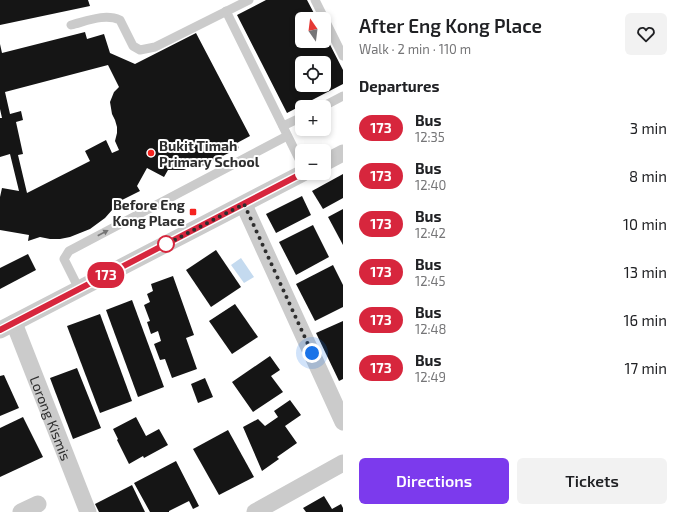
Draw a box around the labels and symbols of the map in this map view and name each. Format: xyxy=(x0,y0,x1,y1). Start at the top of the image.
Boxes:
north arrow xyxy=(295,12,331,48)
place label: Bukit Timah Primary School xyxy=(159,137,260,170)
marker: Bukit Timah Primary School xyxy=(146,148,156,158)
place label: Before Eng Kong Place xyxy=(112,196,185,229)
marker: Before Eng Kong Place xyxy=(188,207,198,217)
one-way arrow xyxy=(98,230,109,236)
unlabelled marker xyxy=(157,235,175,253)
line badge: 173 xyxy=(83,262,129,288)
your location xyxy=(302,343,322,363)
street label: Lorong Kismis xyxy=(27,373,75,463)

